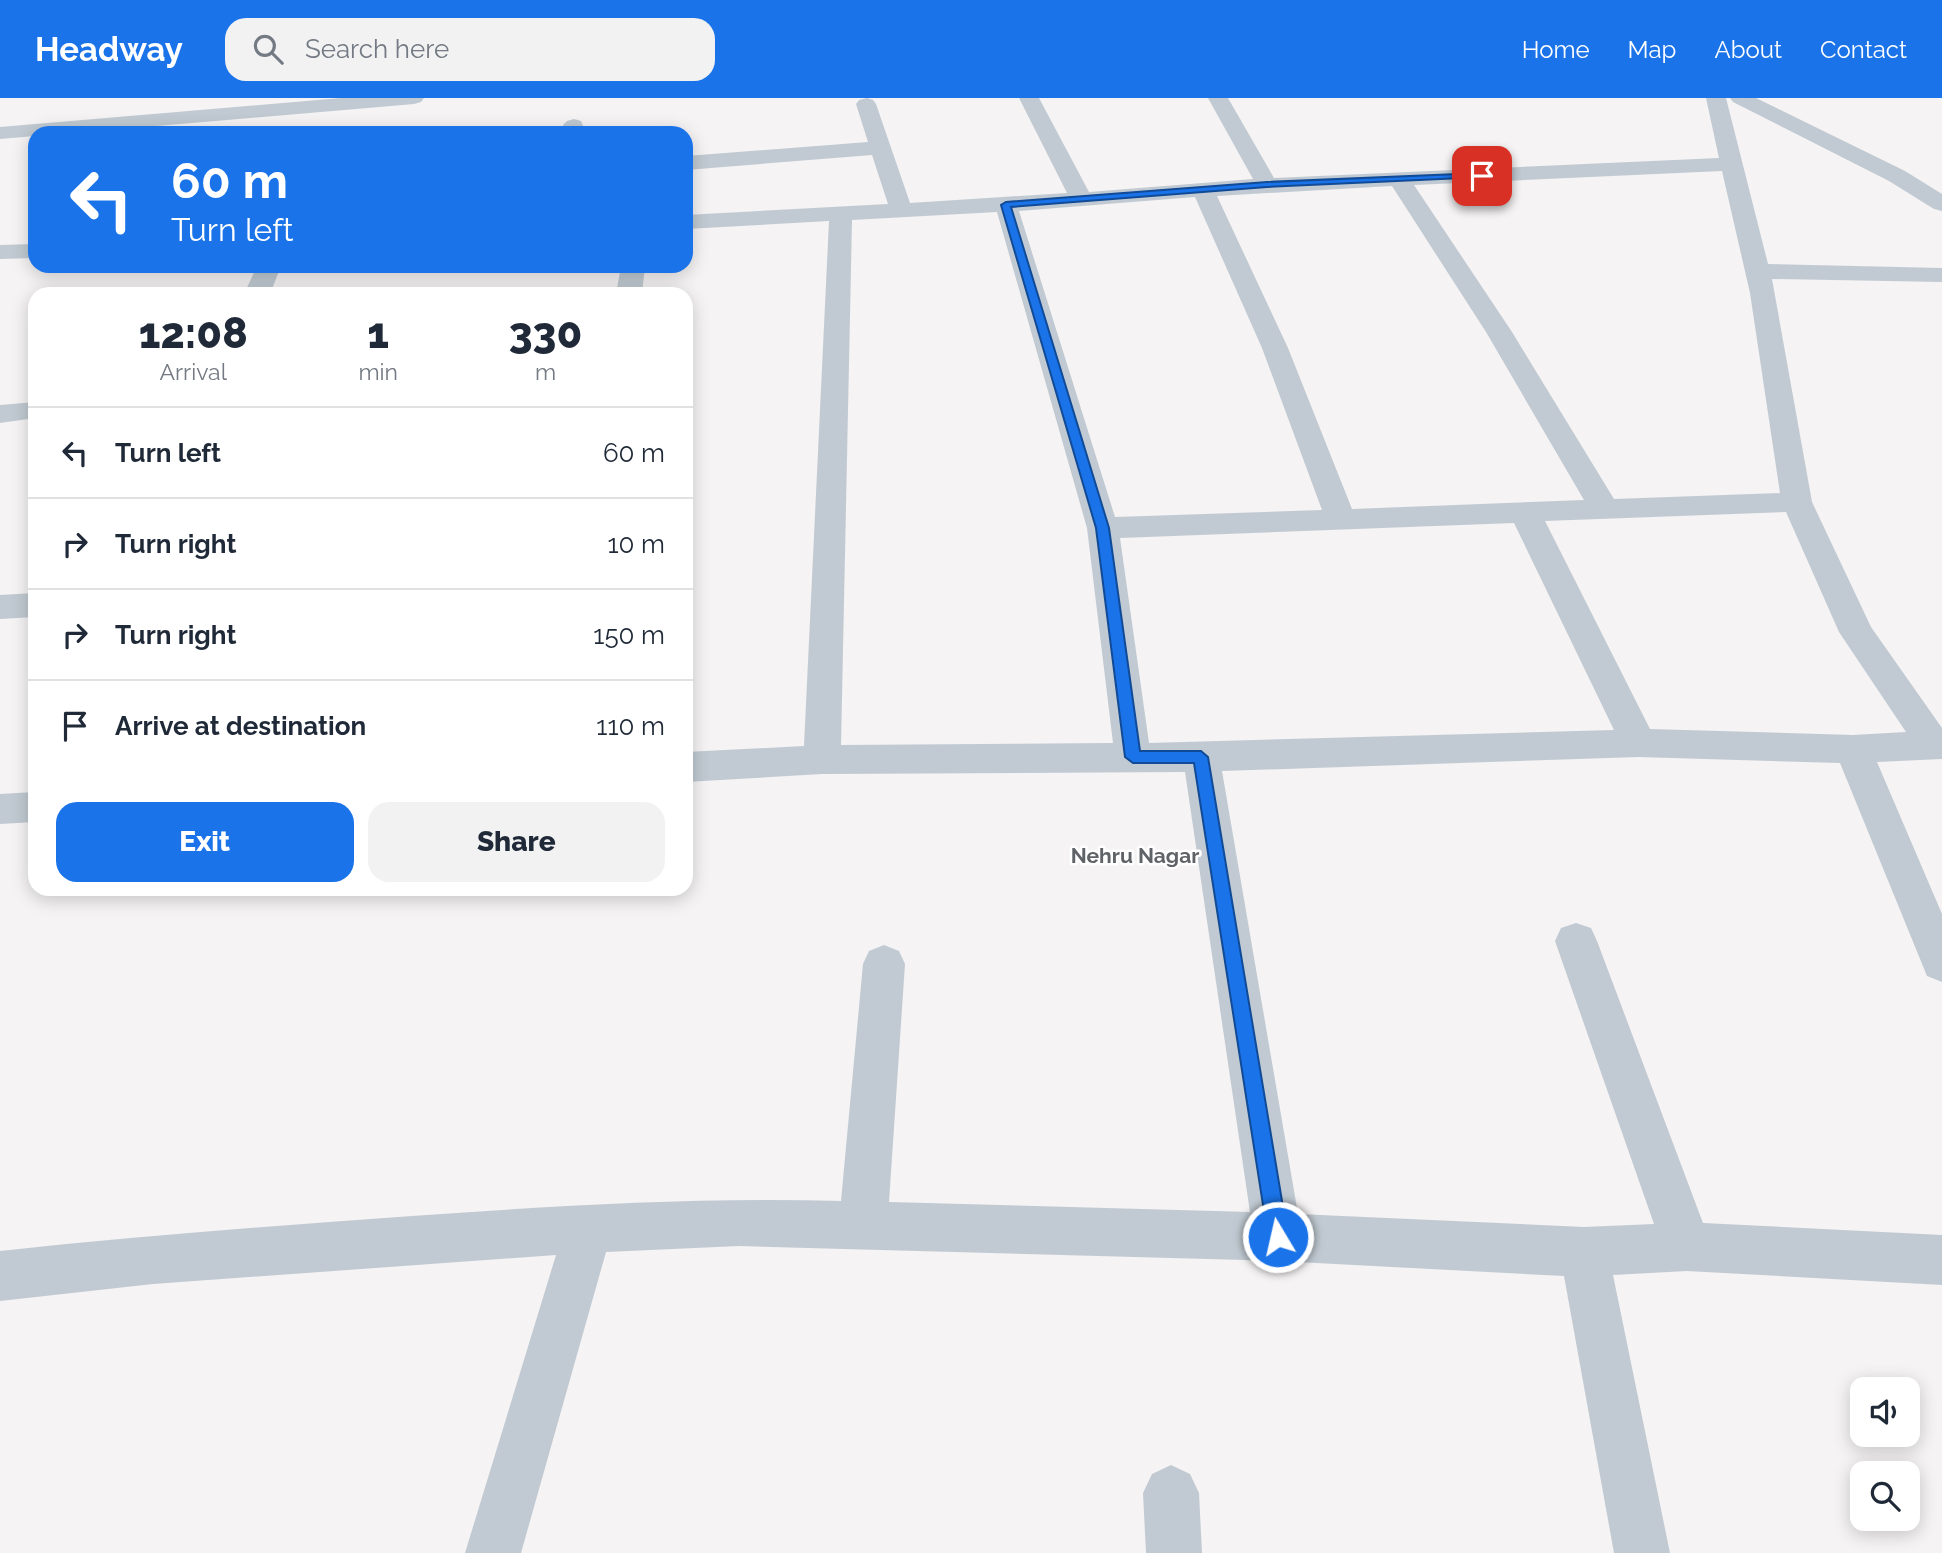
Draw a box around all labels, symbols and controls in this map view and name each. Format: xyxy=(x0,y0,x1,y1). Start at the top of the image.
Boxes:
search box xyxy=(225,18,715,81)
text: Headway xyxy=(35,30,183,69)
icon: search xyxy=(249,30,287,68)
text: Search here xyxy=(305,34,449,64)
text: Home xyxy=(1522,35,1590,64)
text: Map xyxy=(1628,35,1676,64)
text: About xyxy=(1714,35,1782,64)
text: Contact xyxy=(1820,35,1907,64)
pin xyxy=(1452,146,1512,206)
text: 60 m xyxy=(171,152,288,209)
icon: left xyxy=(56,154,147,245)
icon: arrive xyxy=(1463,157,1501,195)
text: Turn left xyxy=(171,211,293,248)
text: 12:08 xyxy=(139,309,248,358)
text: 1 xyxy=(367,309,389,358)
text: 330 xyxy=(509,309,582,358)
text: Arrival xyxy=(159,358,227,385)
text: min xyxy=(358,358,398,385)
text: m xyxy=(535,358,556,385)
icon: left xyxy=(56,434,94,472)
text: Turn left xyxy=(115,438,221,468)
text: 60 m xyxy=(603,438,665,468)
icon: right xyxy=(56,525,94,563)
text: Turn right xyxy=(115,529,236,559)
text: 10 m xyxy=(607,529,665,559)
icon: right xyxy=(56,616,94,654)
text: Turn right xyxy=(115,620,236,650)
text: 150 m xyxy=(593,620,665,650)
icon: arrive xyxy=(56,707,94,745)
text: Arrive at destination xyxy=(115,711,366,741)
text: 110 m xyxy=(596,711,665,741)
button: Exit xyxy=(56,802,354,882)
button: Share xyxy=(368,802,665,882)
district label: Nehru Nagar xyxy=(1071,843,1199,868)
position arrow xyxy=(1241,1200,1315,1274)
map controls xyxy=(1850,1377,1920,1531)
button: sound xyxy=(1850,1377,1920,1447)
button: search xyxy=(1850,1461,1920,1531)

